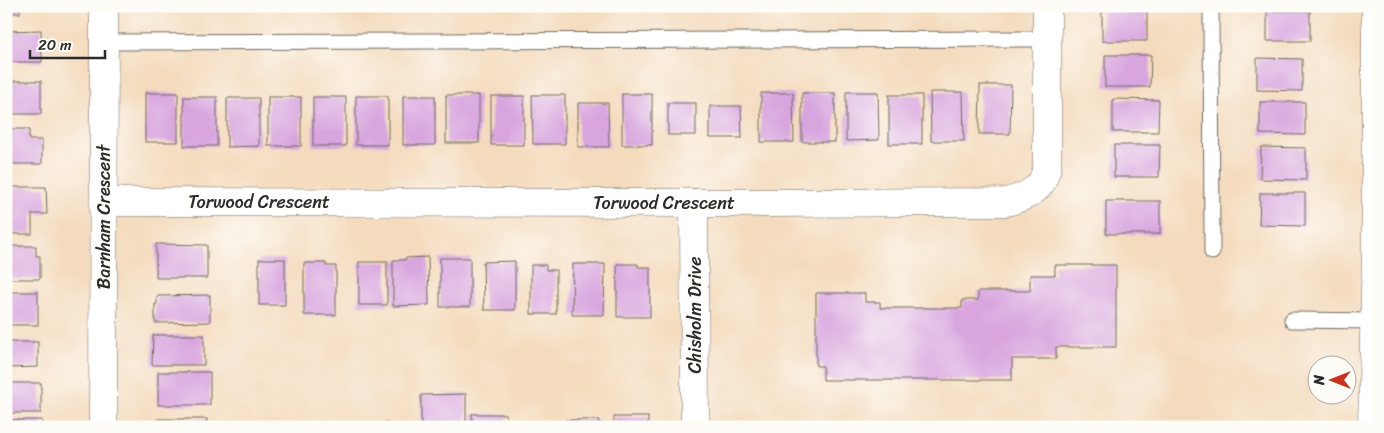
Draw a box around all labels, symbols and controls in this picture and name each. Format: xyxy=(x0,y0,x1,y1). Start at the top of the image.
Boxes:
scale bar xyxy=(30,28,105,60)
text: 20 m xyxy=(38,32,72,58)
street label: Barnham Crescent xyxy=(88,144,120,289)
street label: Torwood Crescent xyxy=(188,186,330,218)
street label: Torwood Crescent xyxy=(593,187,735,219)
street label: Chisholm Drive xyxy=(679,257,711,373)
north arrow xyxy=(1306,356,1356,406)
text: N xyxy=(1307,375,1332,386)

